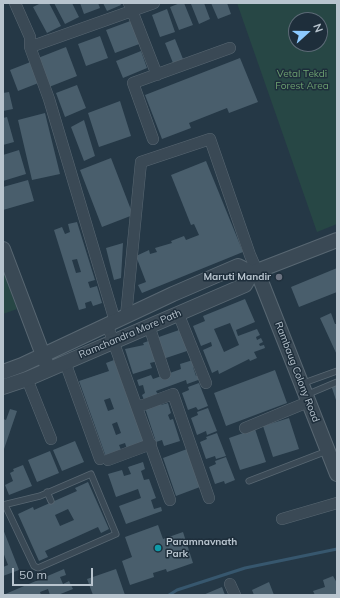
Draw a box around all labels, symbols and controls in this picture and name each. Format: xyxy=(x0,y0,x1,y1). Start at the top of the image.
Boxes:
north arrow xyxy=(288,12,328,52)
text: N xyxy=(310,22,326,34)
park label: Vetal Tekdi Forest Area xyxy=(275,68,329,92)
place label: Maruti Mandir xyxy=(203,271,271,283)
marker: Maruti Mandir xyxy=(274,272,284,282)
street label: Ramchandra More Path xyxy=(77,307,183,361)
street label: Rambaug Colony Road xyxy=(272,320,322,424)
place label: Paramnavnath Park xyxy=(166,536,237,560)
marker: Paramnavnath Park xyxy=(153,543,163,553)
scale bar xyxy=(14,560,95,586)
text: 50 m xyxy=(19,567,47,582)

